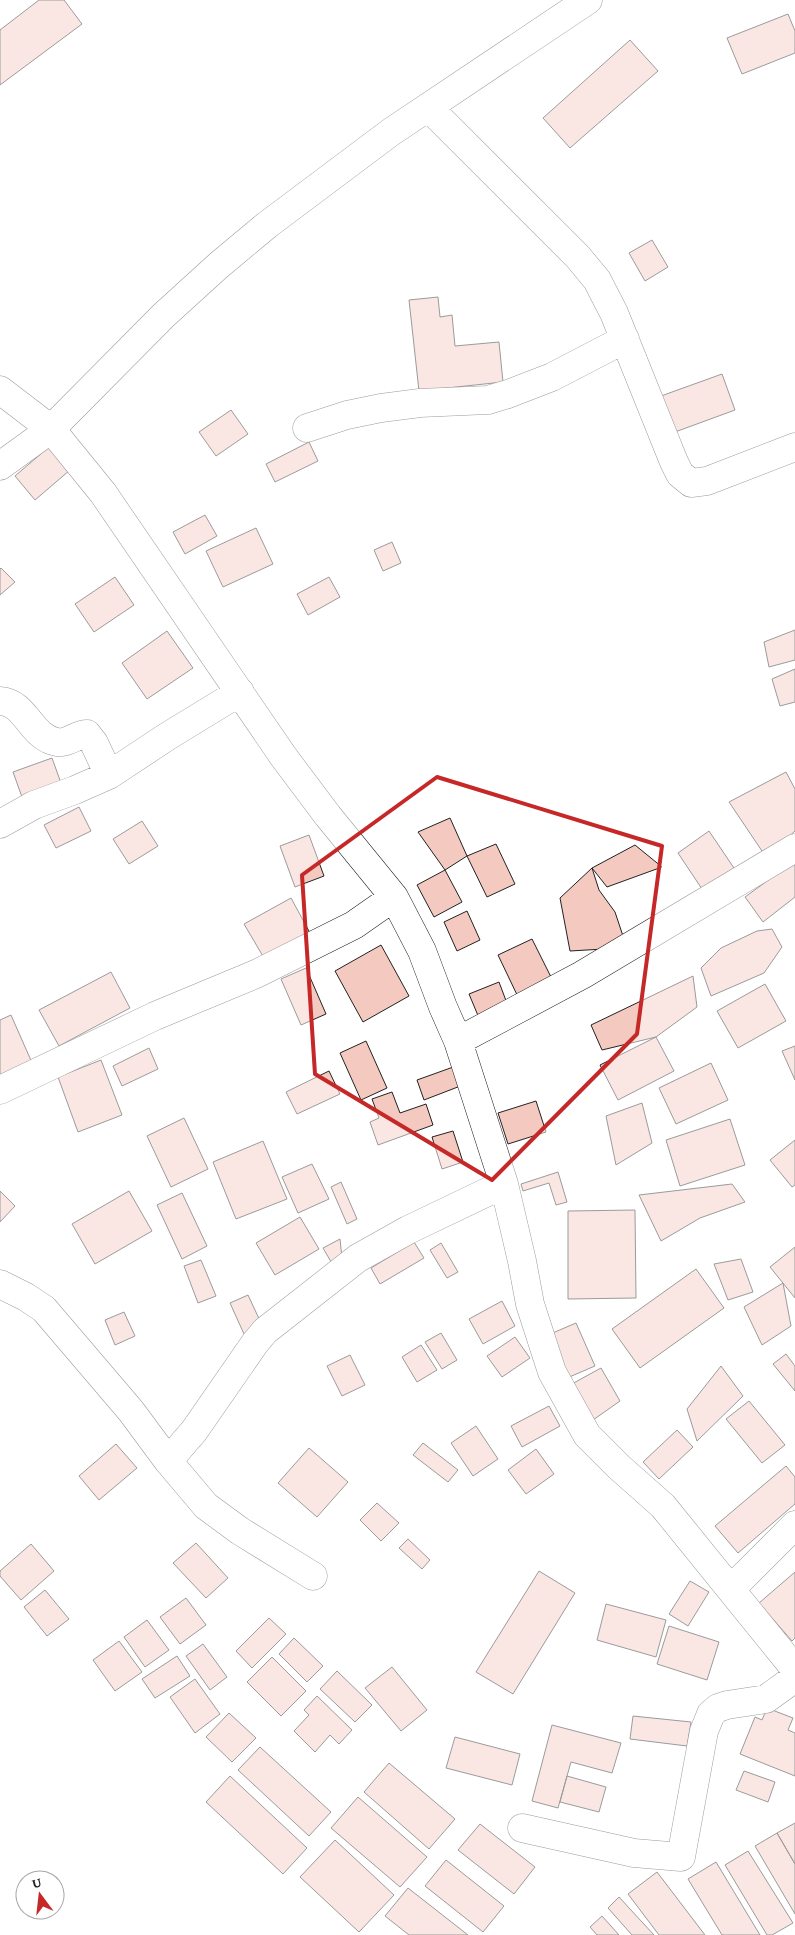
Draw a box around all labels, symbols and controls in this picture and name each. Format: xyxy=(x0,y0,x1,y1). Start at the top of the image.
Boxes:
north arrow xyxy=(15,1870,65,1920)
text: U xyxy=(30,1873,44,1891)

